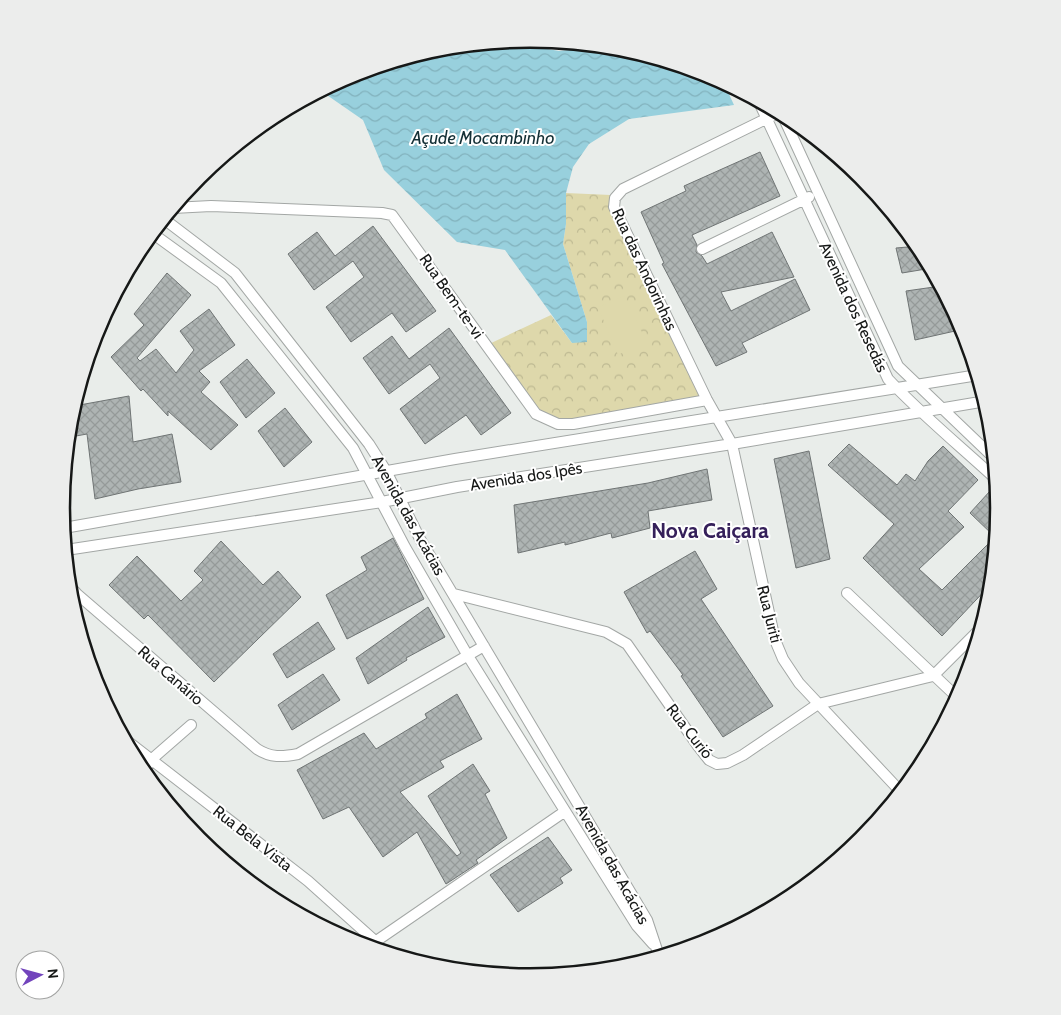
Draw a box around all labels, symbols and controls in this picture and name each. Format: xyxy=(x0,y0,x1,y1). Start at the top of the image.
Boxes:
water label: Açude Mocambinho xyxy=(411,127,554,149)
street label: Rua das Andorinhas xyxy=(608,205,681,334)
street label: Avenida dos Resedás xyxy=(815,239,892,376)
street label: Rua Bem-te-vi xyxy=(415,250,488,342)
street label: Avenida das Acácias xyxy=(368,452,450,579)
street label: Avenida dos Ipês xyxy=(469,458,584,495)
district label: Nova Caiçara xyxy=(651,518,769,543)
street label: Rua Juriti xyxy=(753,583,786,645)
street label: Rua Canário xyxy=(134,642,207,709)
street label: Rua Curió xyxy=(662,700,717,763)
street label: Avenida das Acácias xyxy=(572,801,654,928)
street label: Rua Bela Vista xyxy=(209,802,296,875)
north arrow xyxy=(15,950,65,1000)
text: N xyxy=(43,968,62,980)

